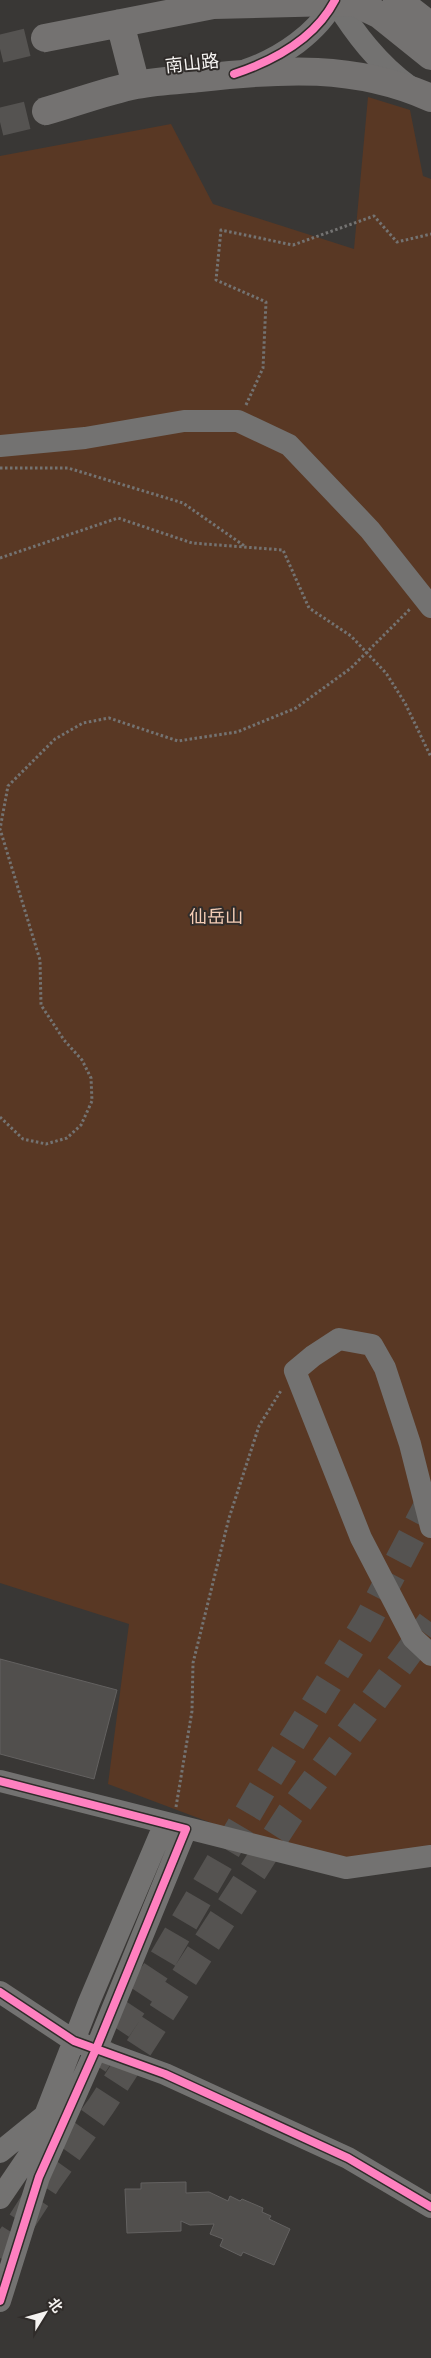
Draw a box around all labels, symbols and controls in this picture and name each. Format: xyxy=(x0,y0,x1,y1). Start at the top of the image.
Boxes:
street label: 南山路 xyxy=(164,49,220,77)
park label: 仙岳山 xyxy=(189,905,243,928)
north arrow xyxy=(20,2288,70,2338)
text: 北 xyxy=(44,2294,67,2316)

